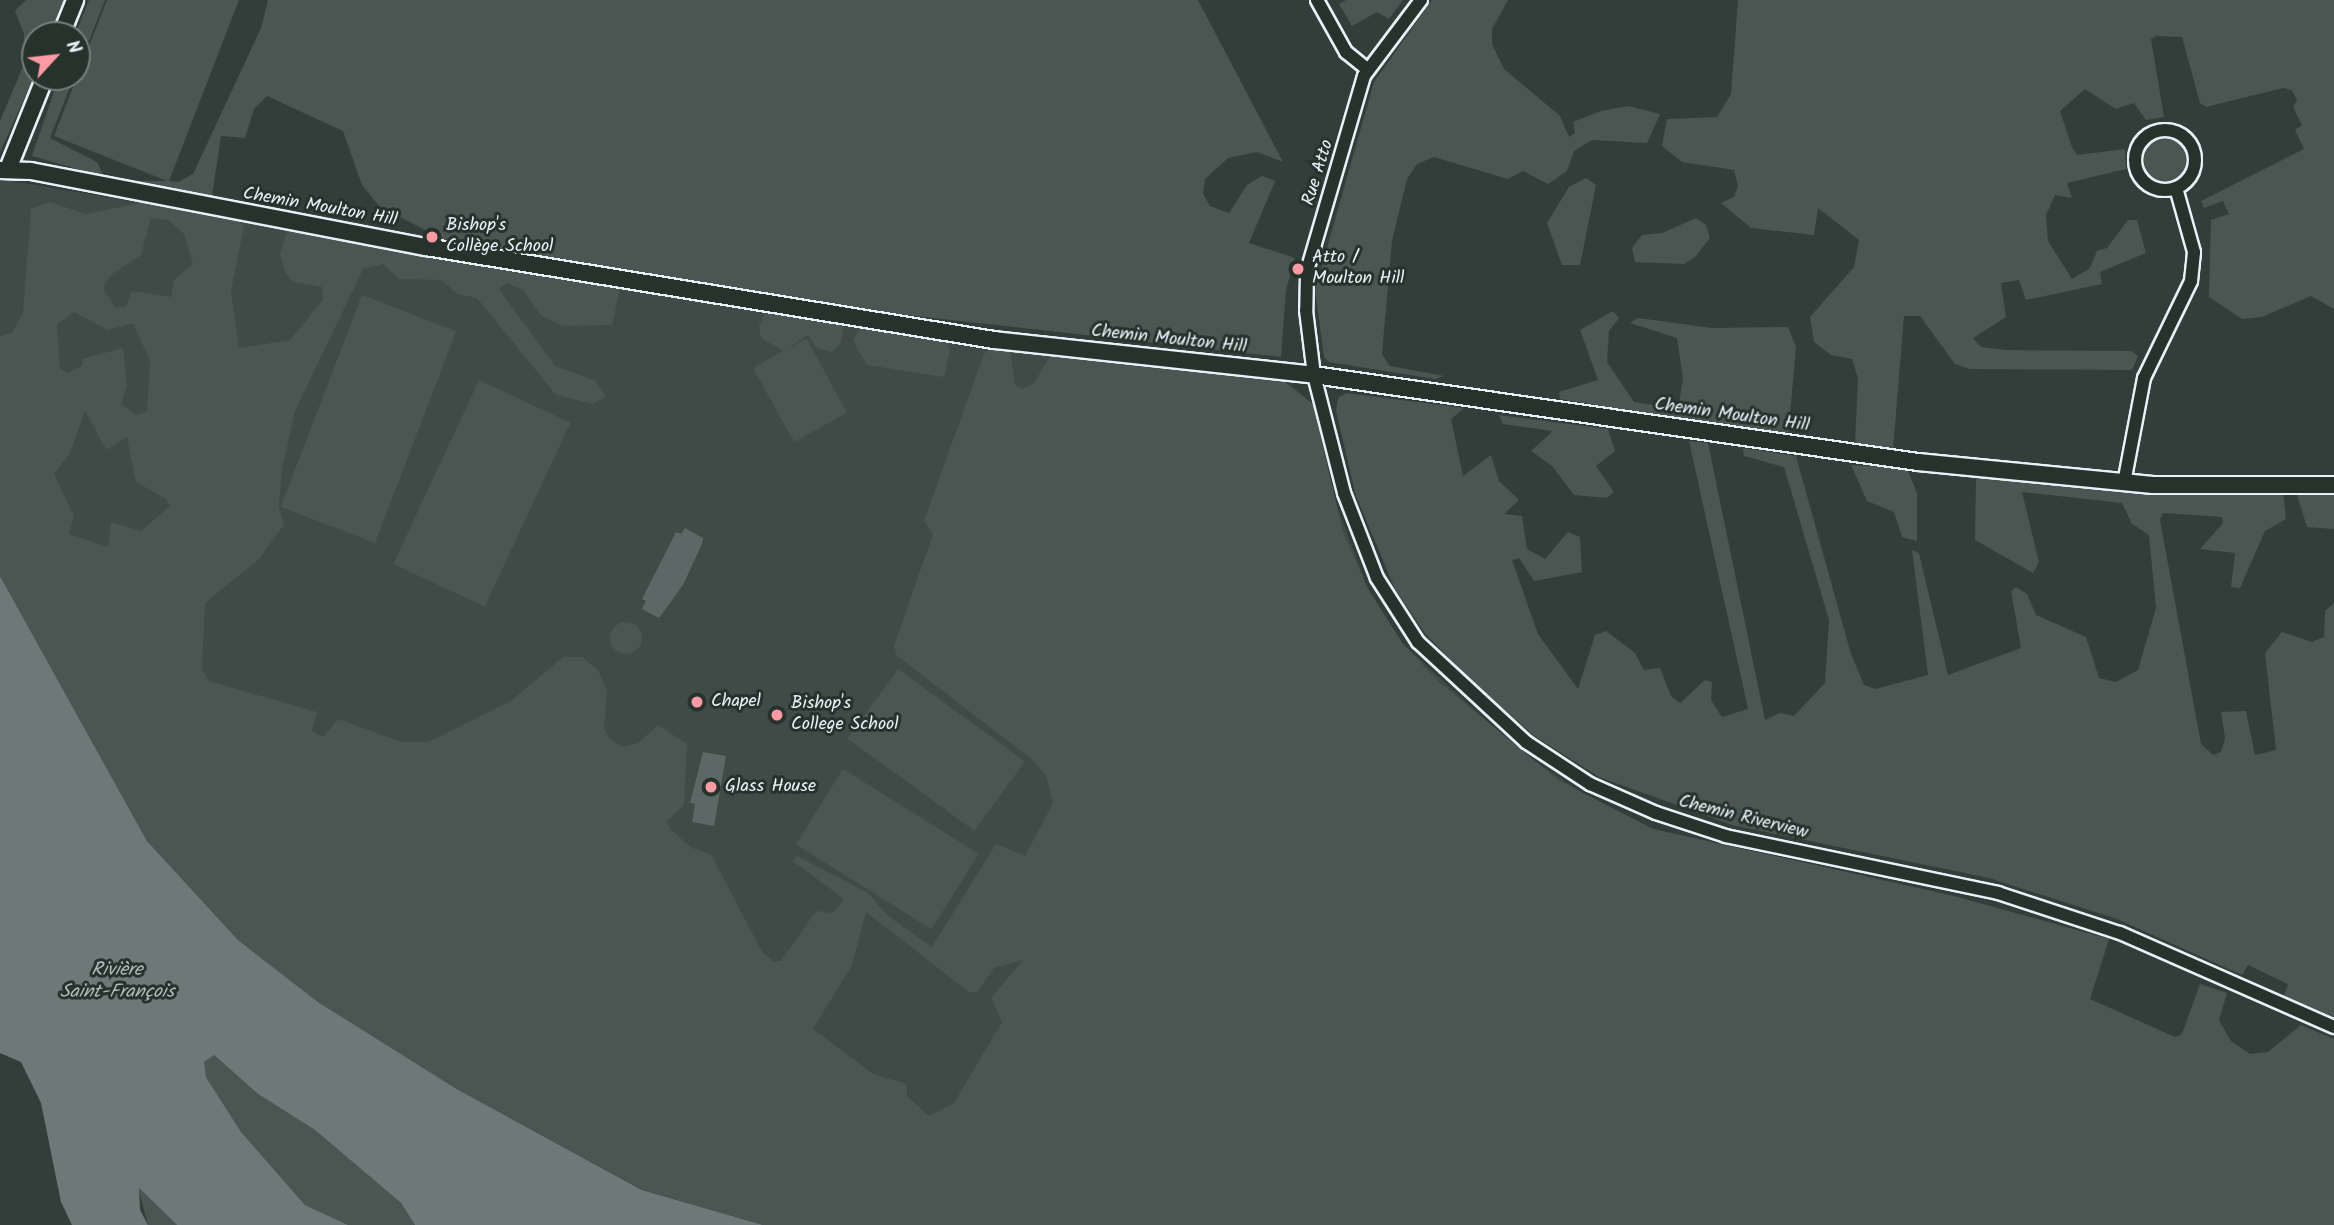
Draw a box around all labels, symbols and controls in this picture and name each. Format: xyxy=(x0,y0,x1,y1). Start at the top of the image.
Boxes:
north arrow xyxy=(21,21,91,91)
text: N xyxy=(57,35,89,60)
street label: Rue Atto xyxy=(1299,138,1339,208)
street label: Chemin Moulton Hill xyxy=(241,184,399,232)
place label: Bishop's Collège School xyxy=(446,216,553,258)
marker: Bishop's Collège School xyxy=(424,229,440,245)
place label: Atto / Moulton Hill xyxy=(1312,248,1405,290)
marker: Atto / Moulton Hill xyxy=(1290,261,1306,277)
street label: Chemin Moulton Hill xyxy=(1090,321,1248,359)
street label: Chemin Moulton Hill xyxy=(1653,394,1811,438)
place label: Chapel xyxy=(711,691,761,713)
marker: Chapel xyxy=(689,694,705,710)
place label: Bishop's College School xyxy=(791,694,899,736)
marker: Bishop's College School xyxy=(769,707,785,723)
place label: Glass House xyxy=(725,776,816,798)
marker: Glass House xyxy=(703,779,719,795)
street label: Chemin Riverview xyxy=(1676,791,1810,845)
water label: Rivière Saint-François xyxy=(60,960,174,1004)

